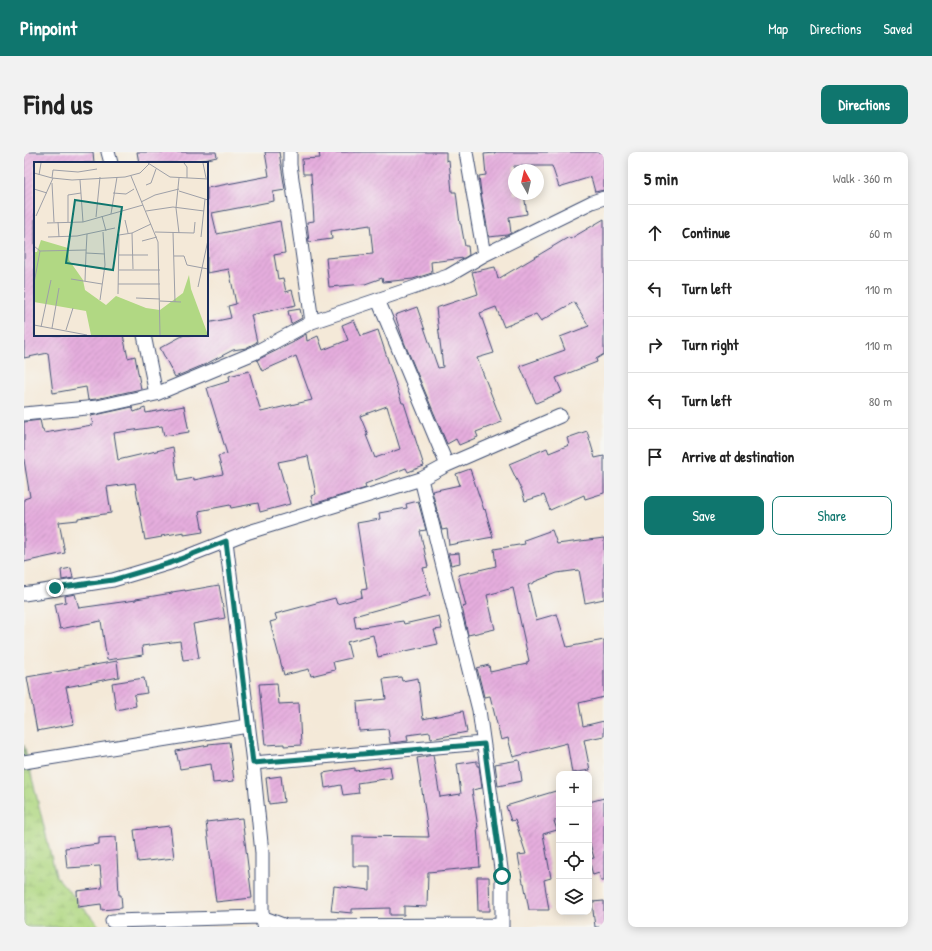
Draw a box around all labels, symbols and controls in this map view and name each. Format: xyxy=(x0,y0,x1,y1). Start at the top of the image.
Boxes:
text: Pinpoint xyxy=(20,15,77,41)
text: Map xyxy=(768,19,788,38)
text: Directions xyxy=(810,19,861,38)
text: Saved xyxy=(883,19,912,38)
text: Find us xyxy=(24,85,93,123)
button: Directions xyxy=(821,85,908,124)
inset map xyxy=(34,162,208,336)
north arrow xyxy=(508,164,544,200)
text: 5 min xyxy=(644,167,678,190)
text: Walk · 360 m xyxy=(833,169,892,187)
icon: ahead xyxy=(644,222,666,244)
text: Continue xyxy=(682,222,730,243)
text: 60 m xyxy=(869,224,892,242)
icon: left xyxy=(644,278,666,300)
text: Turn left xyxy=(682,278,732,299)
text: 110 m xyxy=(865,280,892,298)
icon: right xyxy=(644,334,666,356)
text: Turn right xyxy=(682,334,738,355)
text: 110 m xyxy=(865,336,892,354)
icon: left xyxy=(644,390,666,412)
text: Turn left xyxy=(682,390,732,411)
text: 80 m xyxy=(869,392,892,410)
icon: arrive xyxy=(644,446,666,468)
text: Arrive at destination xyxy=(682,446,794,467)
button: Save xyxy=(644,496,764,535)
button: Share xyxy=(772,496,892,535)
route end xyxy=(46,579,64,597)
map controls xyxy=(556,771,592,915)
button: + xyxy=(556,771,592,807)
button: − xyxy=(556,807,592,843)
button: locate xyxy=(556,843,592,879)
route start xyxy=(493,867,511,885)
button: layers xyxy=(556,879,592,915)

